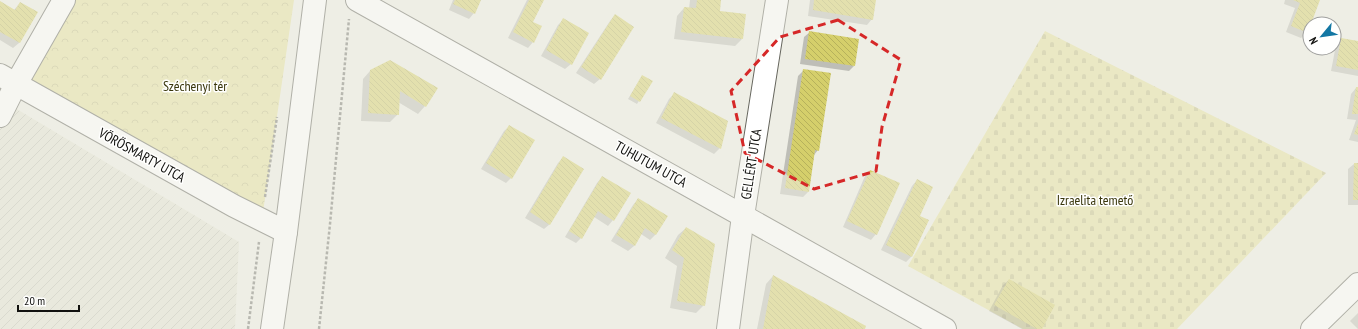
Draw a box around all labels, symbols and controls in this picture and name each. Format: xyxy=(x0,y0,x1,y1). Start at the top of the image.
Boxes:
north arrow xyxy=(1302,16,1342,56)
text: N xyxy=(1306,35,1321,47)
park label: Széchenyi tér xyxy=(163,77,227,95)
street label: VÖRÖSMARTY UTCA xyxy=(95,123,189,186)
street label: GELLÉRT UTCA xyxy=(737,127,766,201)
street label: TUHUTUM UTCA xyxy=(612,137,690,191)
park label: Izraelita temető xyxy=(1057,191,1133,209)
scale bar xyxy=(18,287,79,313)
text: 20 m xyxy=(24,293,45,308)

